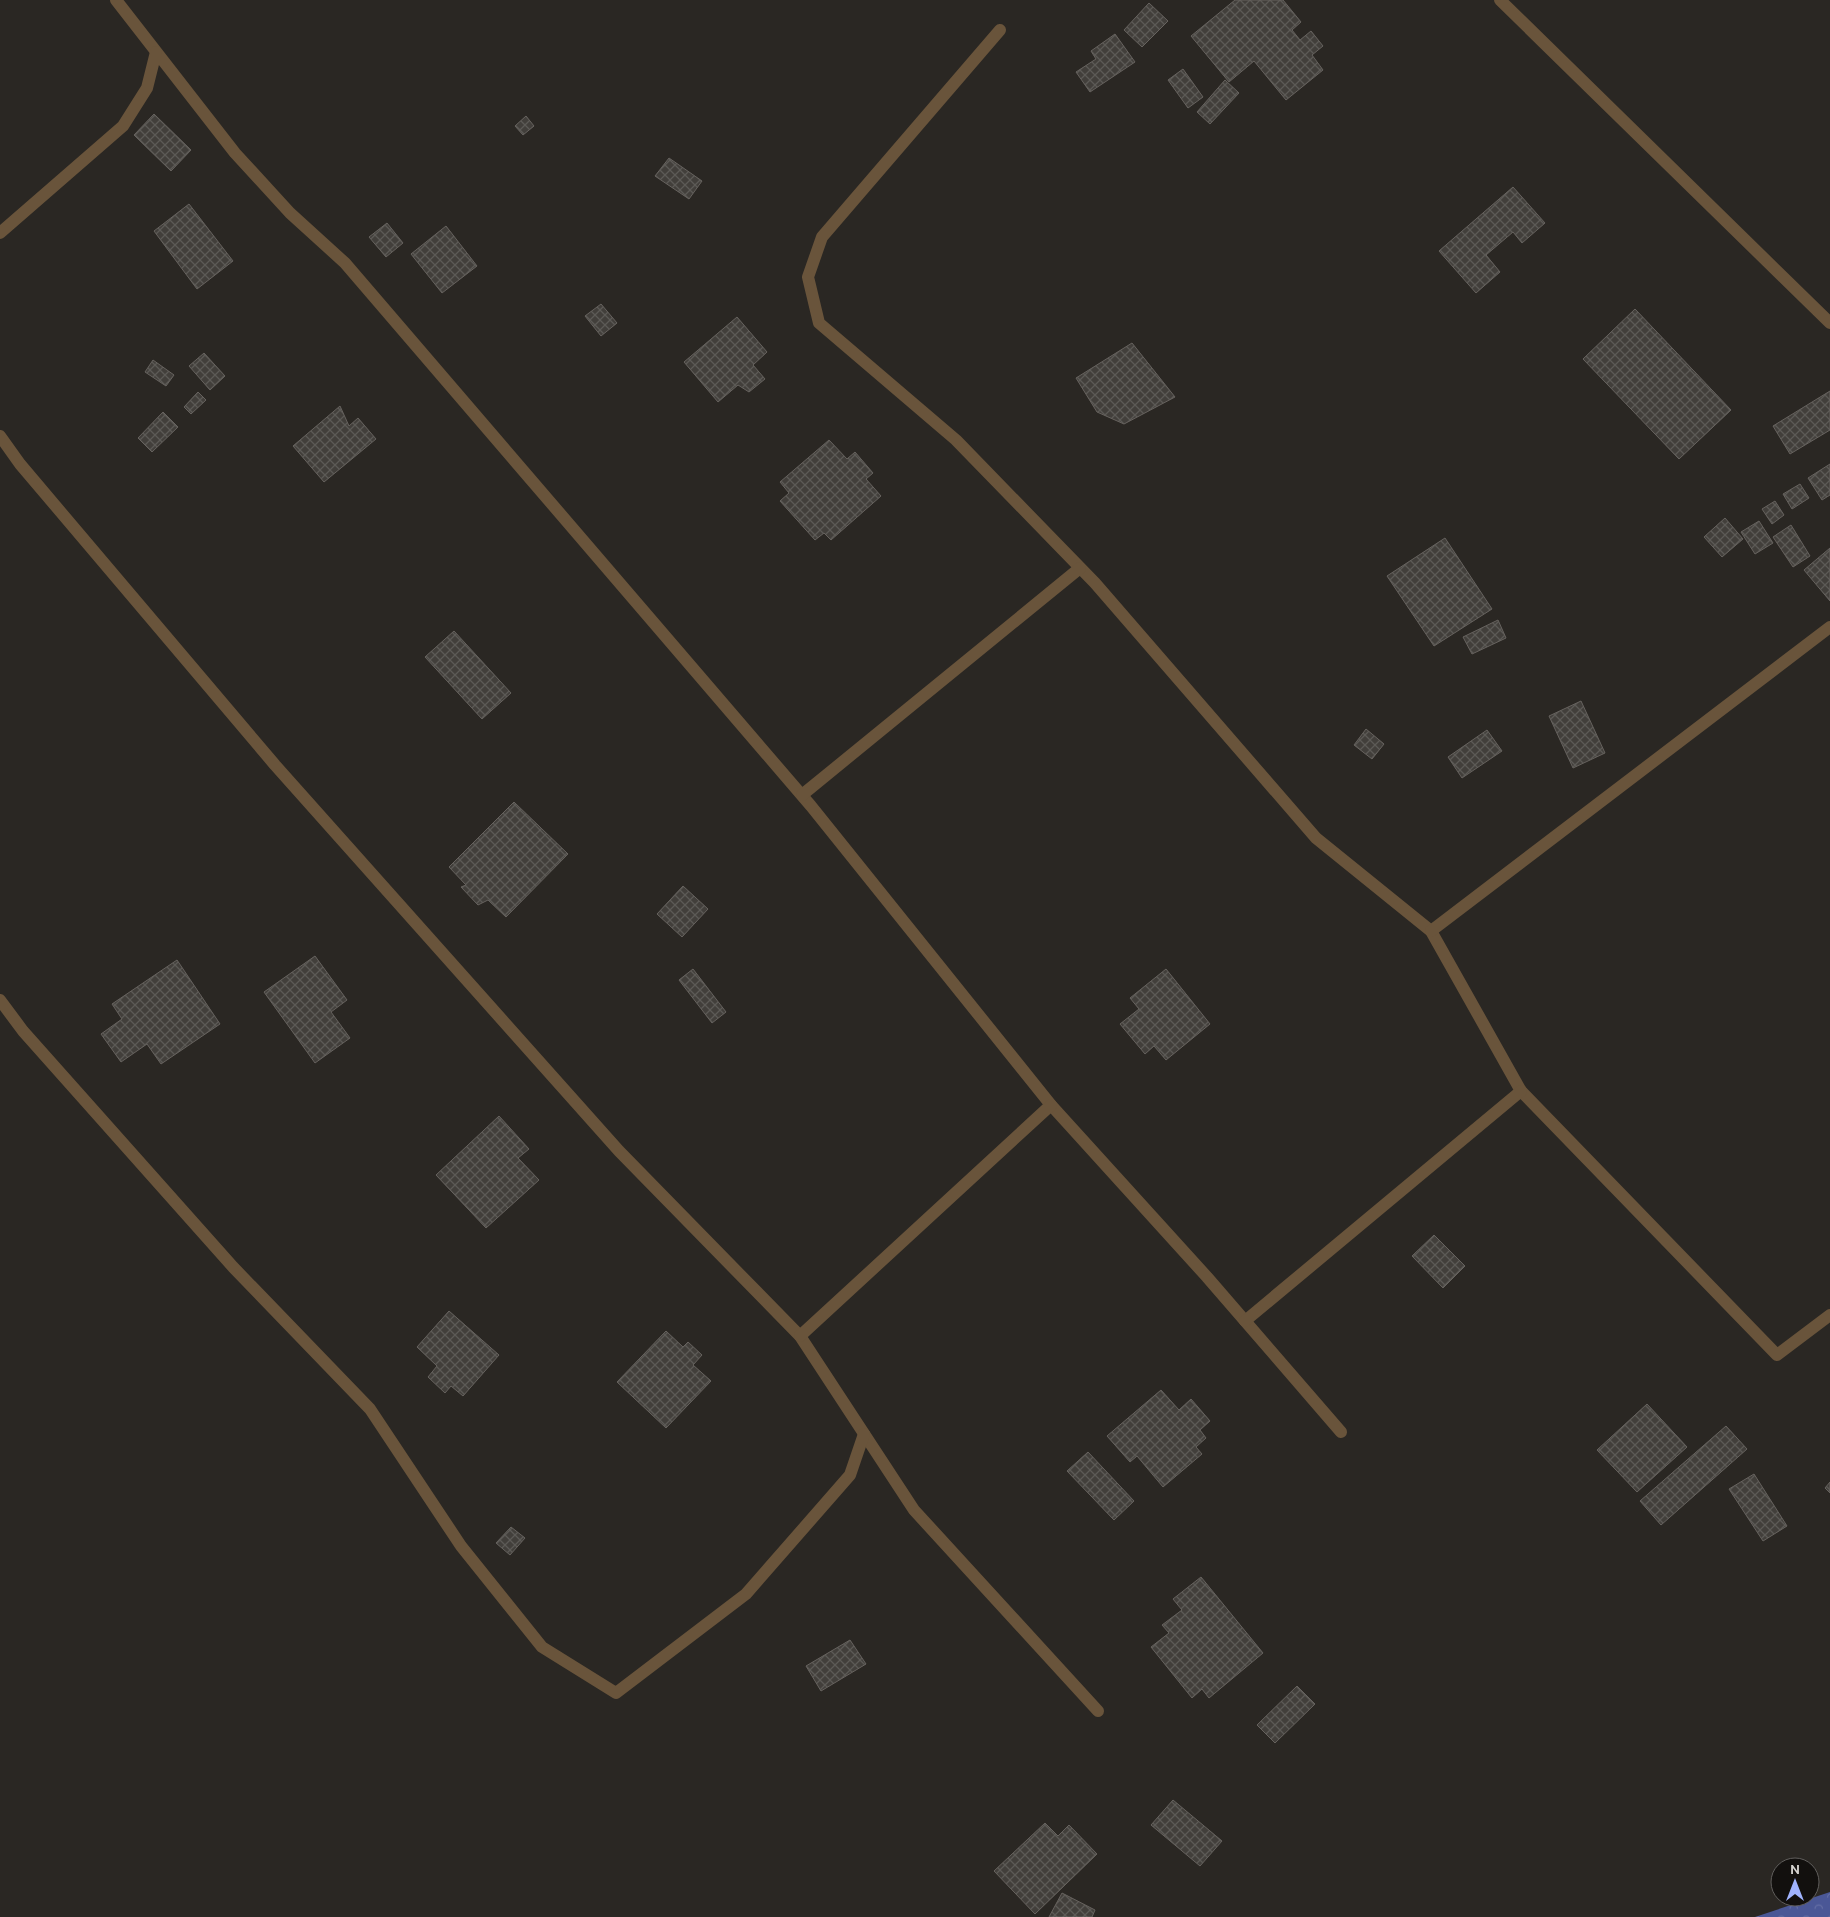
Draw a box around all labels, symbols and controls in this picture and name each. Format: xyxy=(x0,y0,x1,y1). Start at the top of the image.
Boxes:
north arrow xyxy=(1770,1857,1820,1907)
text: N xyxy=(1790,1862,1800,1879)

